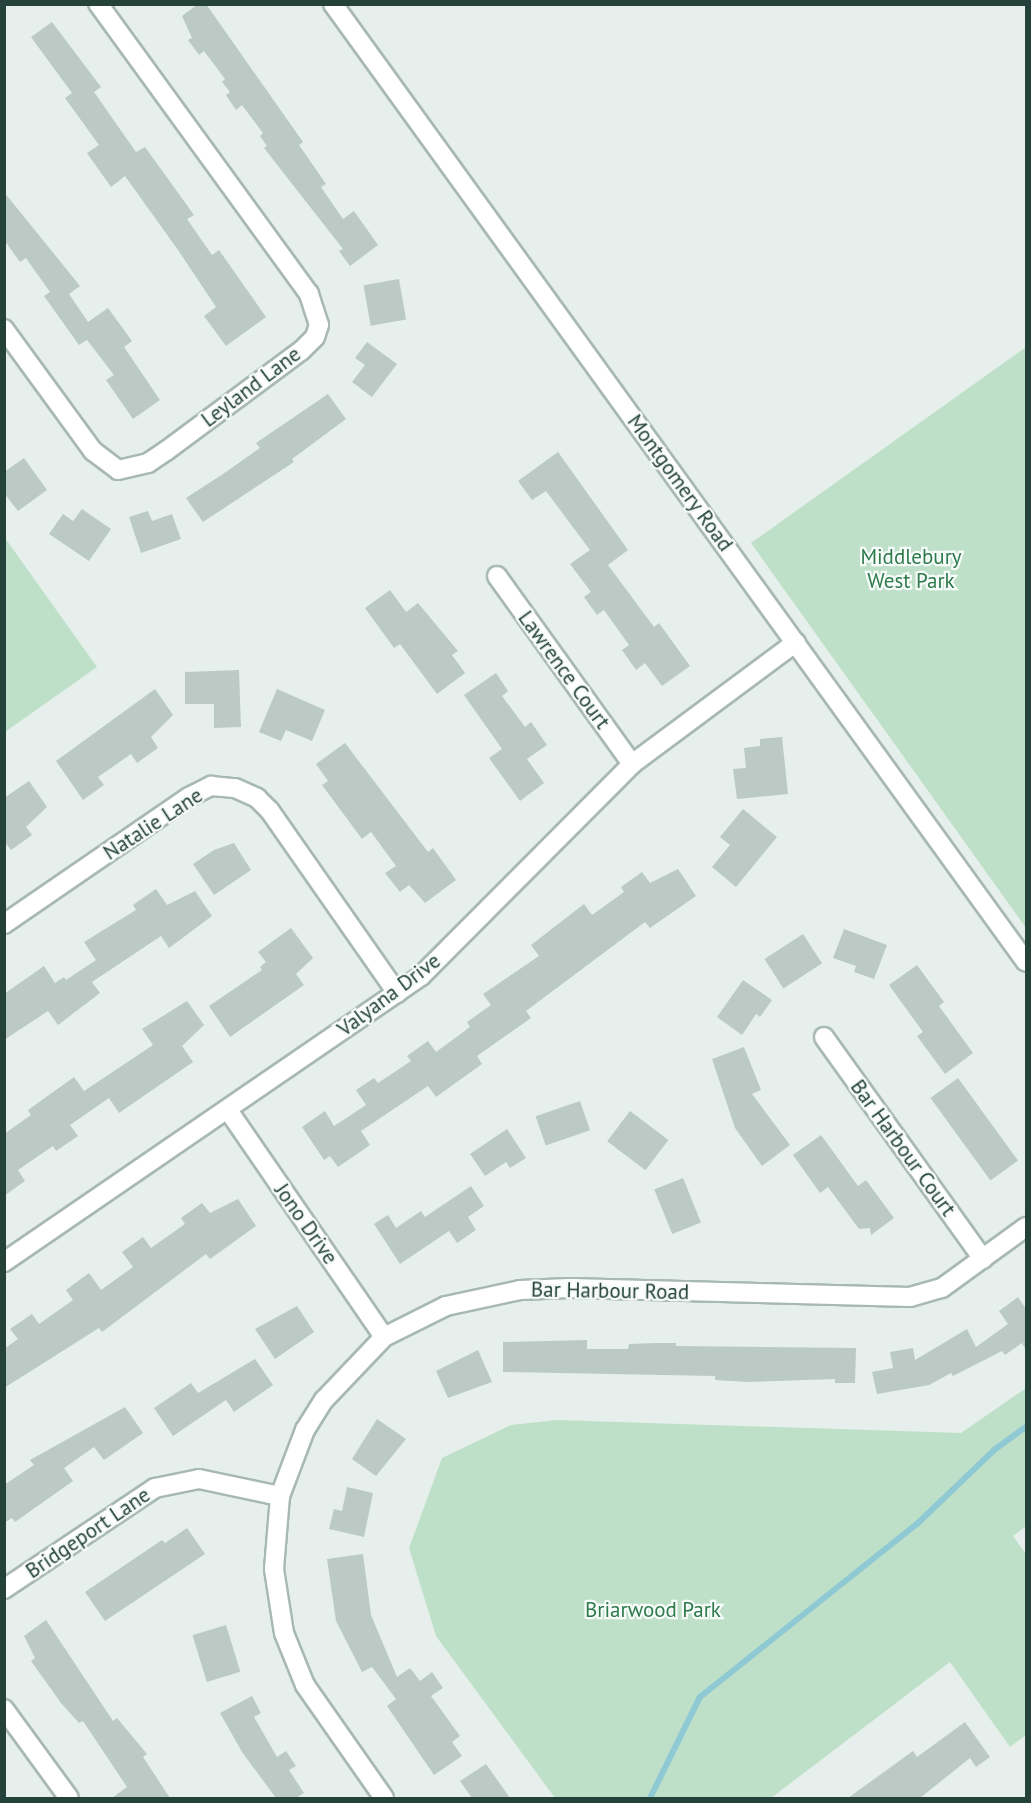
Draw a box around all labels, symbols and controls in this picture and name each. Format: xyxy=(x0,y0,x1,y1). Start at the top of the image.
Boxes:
street label: Leyland Lane xyxy=(196,342,306,432)
street label: Montgomery Road xyxy=(622,409,738,557)
park label: Middlebury West Park xyxy=(860,544,962,594)
street label: Lawrence Court xyxy=(513,606,615,734)
street label: Natalie Lane xyxy=(99,783,207,865)
street label: Valyana Drive xyxy=(333,948,445,1042)
street label: Bar Harbour Court xyxy=(845,1075,961,1221)
street label: Jono Drive xyxy=(269,1179,343,1269)
street label: Bar Harbour Road xyxy=(531,1277,689,1305)
street label: Bridgeport Lane xyxy=(21,1482,155,1584)
park label: Briarwood Park xyxy=(585,1597,721,1623)

